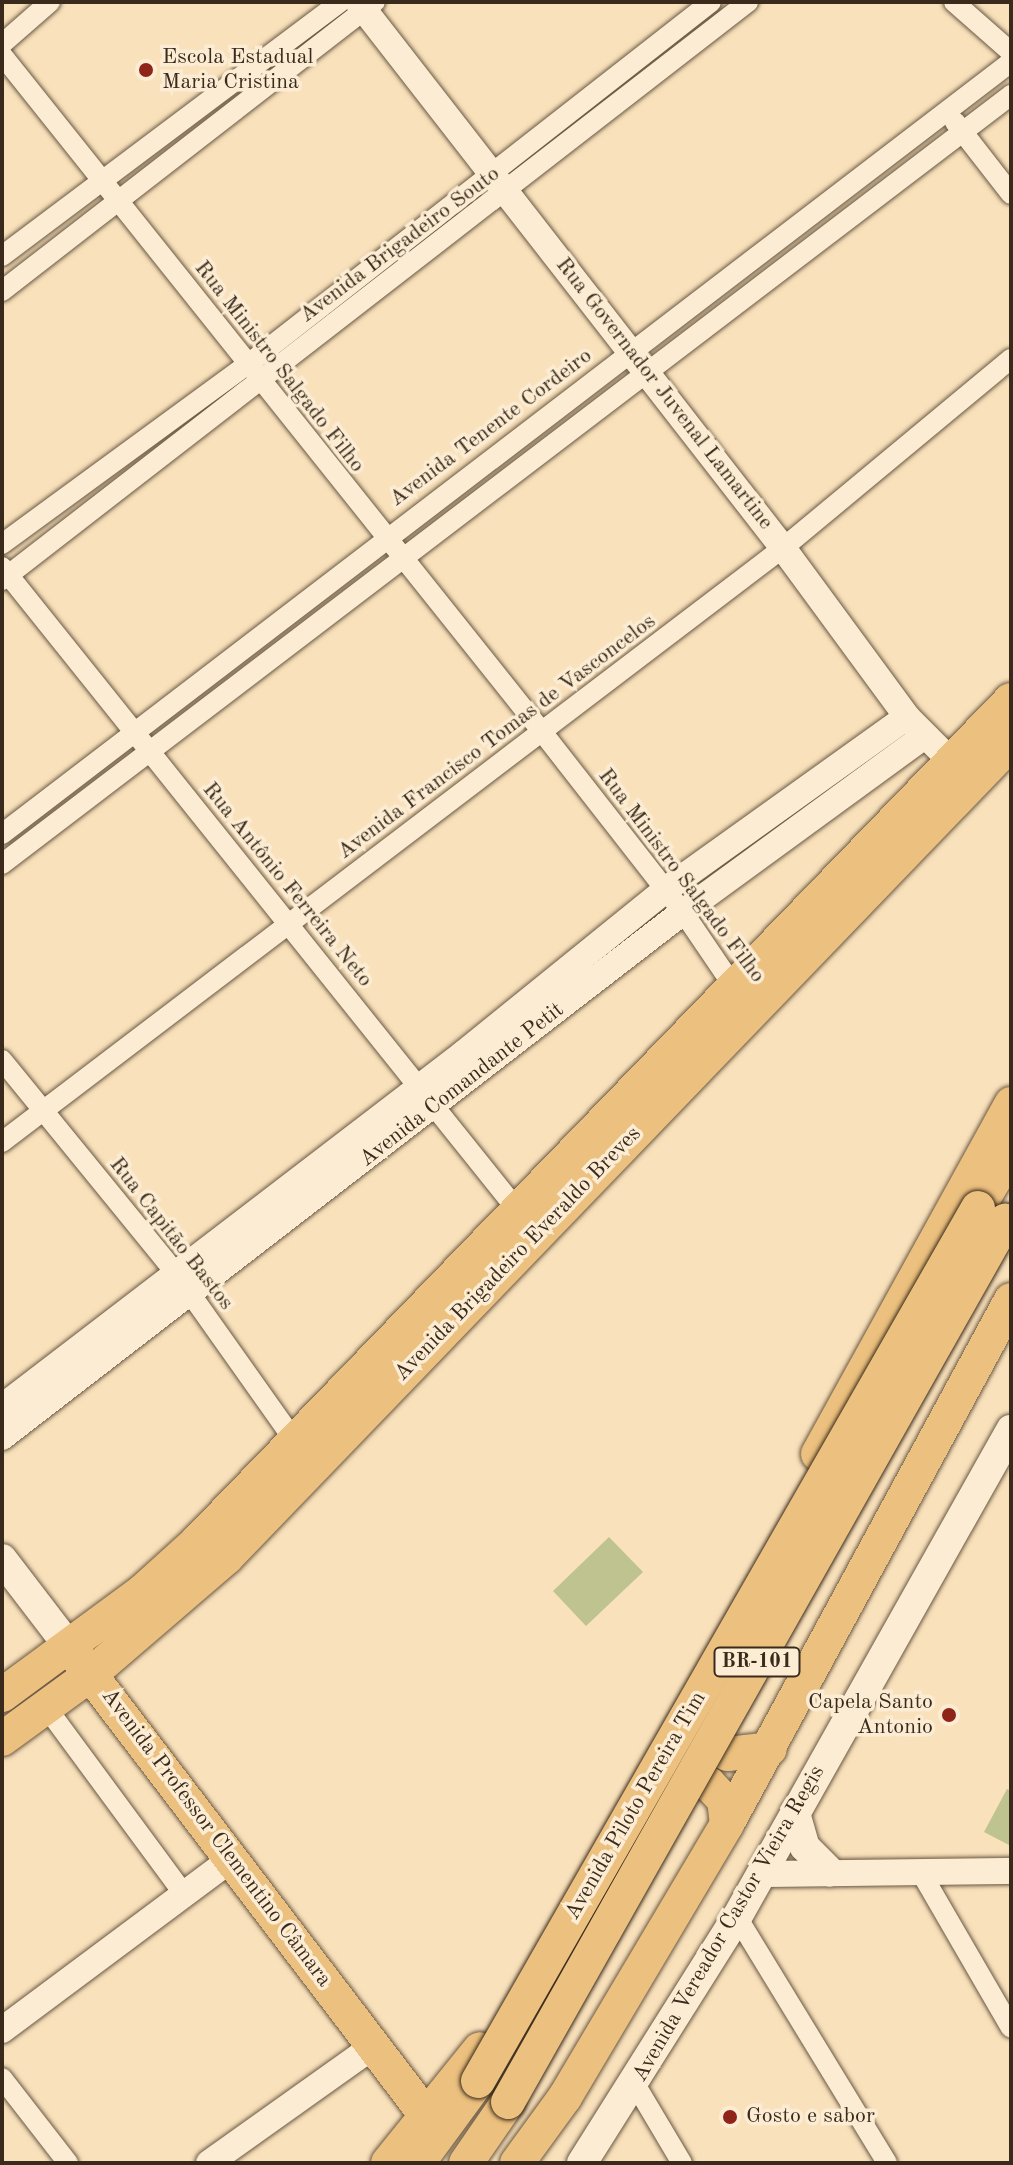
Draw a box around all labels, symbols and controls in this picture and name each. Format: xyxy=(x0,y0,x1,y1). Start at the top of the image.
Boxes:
place label: Escola Estadual Maria Cristina xyxy=(162,44,314,96)
marker: Escola Estadual Maria Cristina xyxy=(137,61,155,79)
street label: Avenida Brigadeiro Souto xyxy=(295,161,505,329)
street label: Rua Governador Juvenal Lamartine xyxy=(549,253,779,535)
street label: Rua Ministro Salgado Filho xyxy=(188,256,370,478)
street label: Avenida Tenente Cordeiro xyxy=(385,343,597,513)
street label: Avenida Francisco Tomas de Vasconcelos xyxy=(333,609,661,865)
street label: Rua Ministro Salgado Filho xyxy=(592,764,770,988)
street label: Rua Antônio Ferreira Neto xyxy=(196,777,378,993)
street label: Avenida Comandante Petit xyxy=(355,997,569,1173)
street label: Avenida Brigadeiro Everaldo Breves xyxy=(389,1121,647,1387)
street label: Rua Capitão Bastos xyxy=(103,1152,239,1316)
road number: BR-101 xyxy=(713,1646,801,1678)
street label: Avenida Professor Clementino Câmara xyxy=(95,1684,337,1992)
street label: Avenida Piloto Pereira Tim xyxy=(560,1687,712,1925)
place label: Capela Santo Antonio xyxy=(808,1689,933,1740)
marker: Capela Santo Antonio xyxy=(940,1706,958,1724)
street label: Avenida Vereador Castor Vieira Regis xyxy=(627,1761,831,2087)
place label: Gosto e sabor xyxy=(746,2104,875,2130)
marker: Gosto e sabor xyxy=(721,2108,739,2126)

